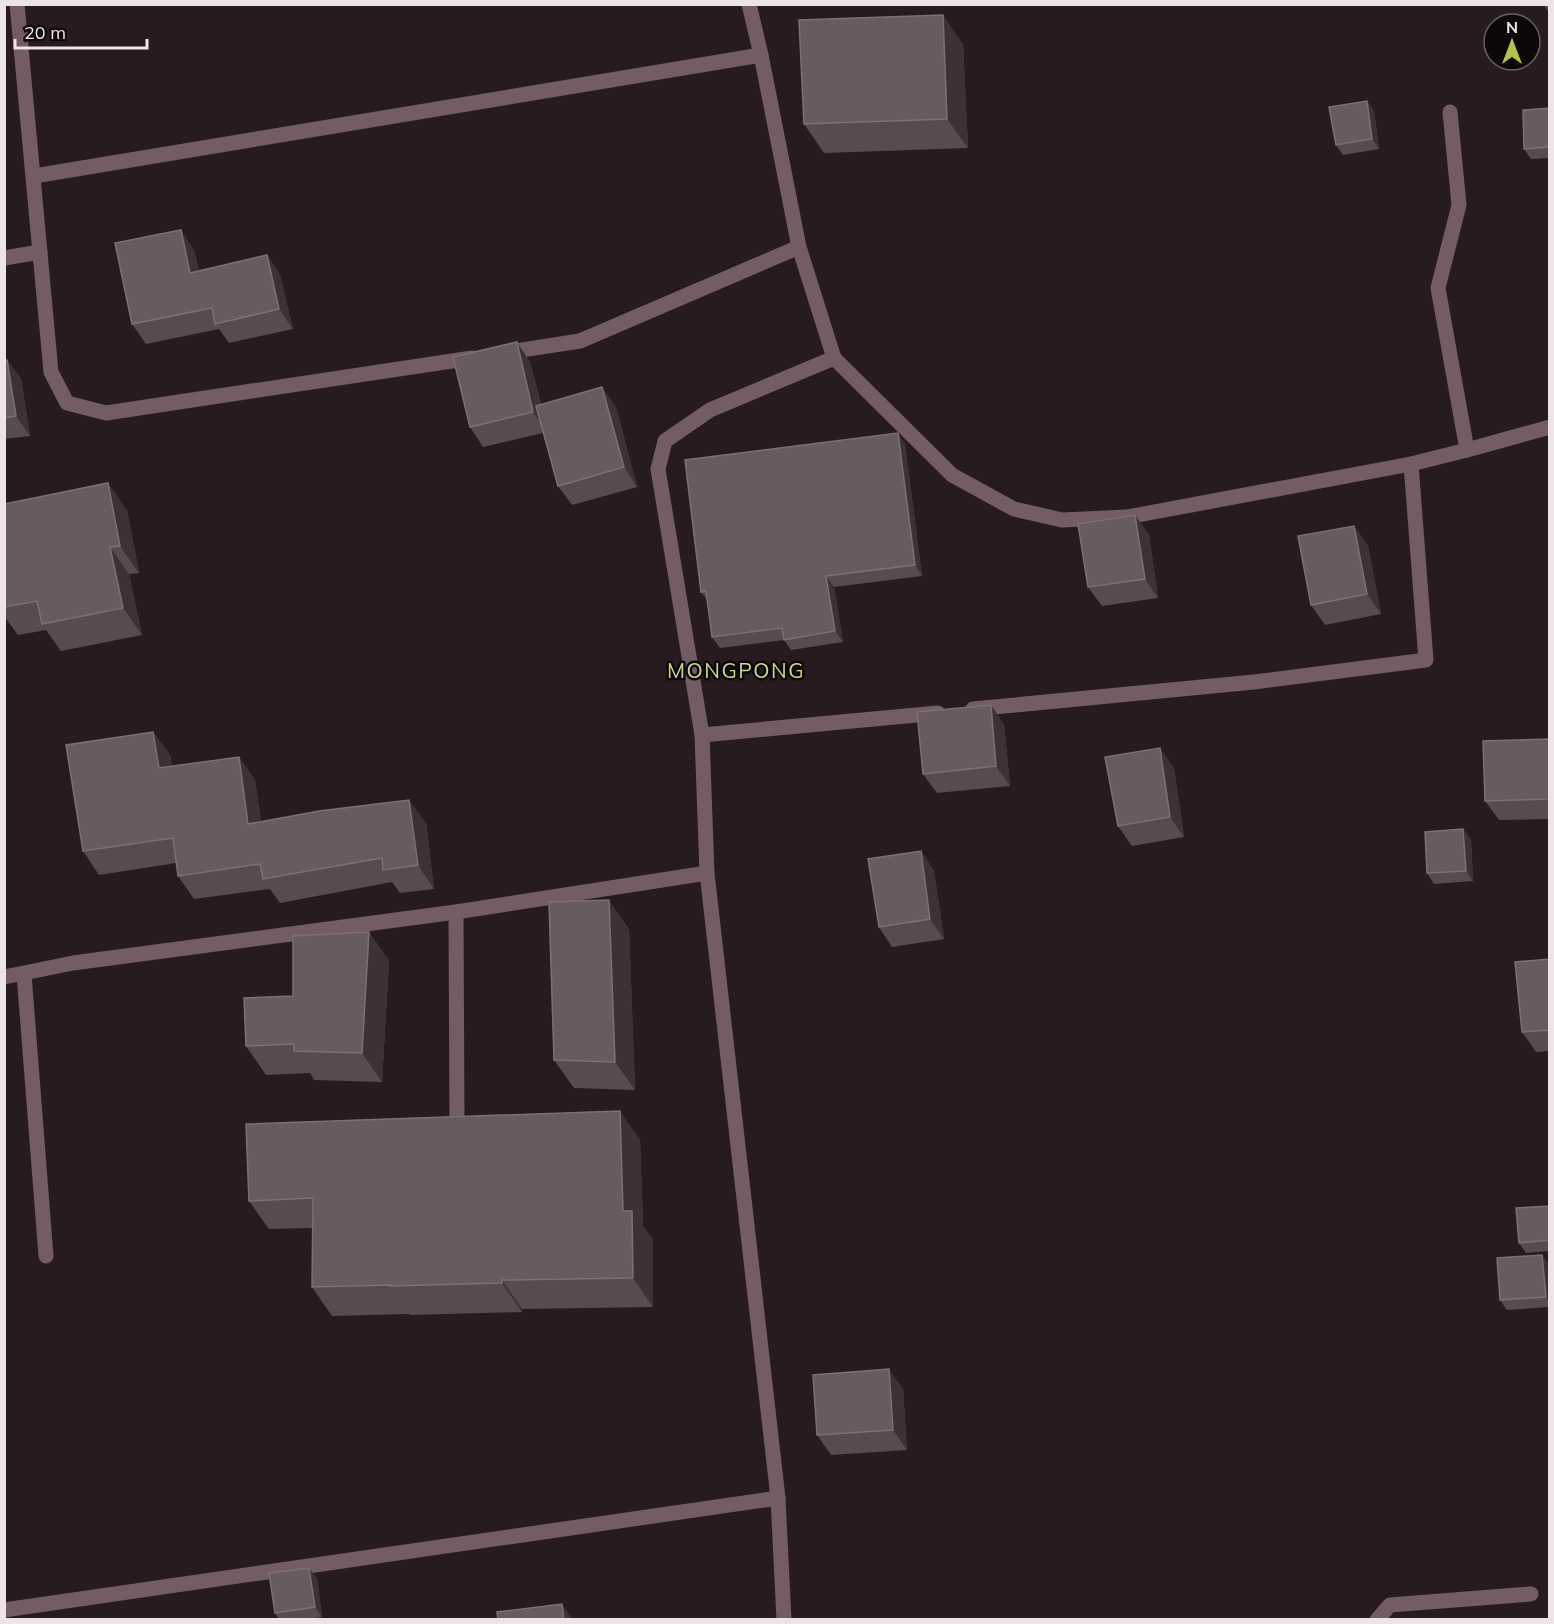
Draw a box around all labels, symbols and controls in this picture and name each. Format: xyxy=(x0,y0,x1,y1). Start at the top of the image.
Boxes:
scale bar xyxy=(15,12,147,50)
north arrow xyxy=(1482,12,1542,72)
text: N xyxy=(1506,17,1518,37)
text: 20 m xyxy=(24,21,66,44)
district label: MONGPONG xyxy=(667,657,805,683)

